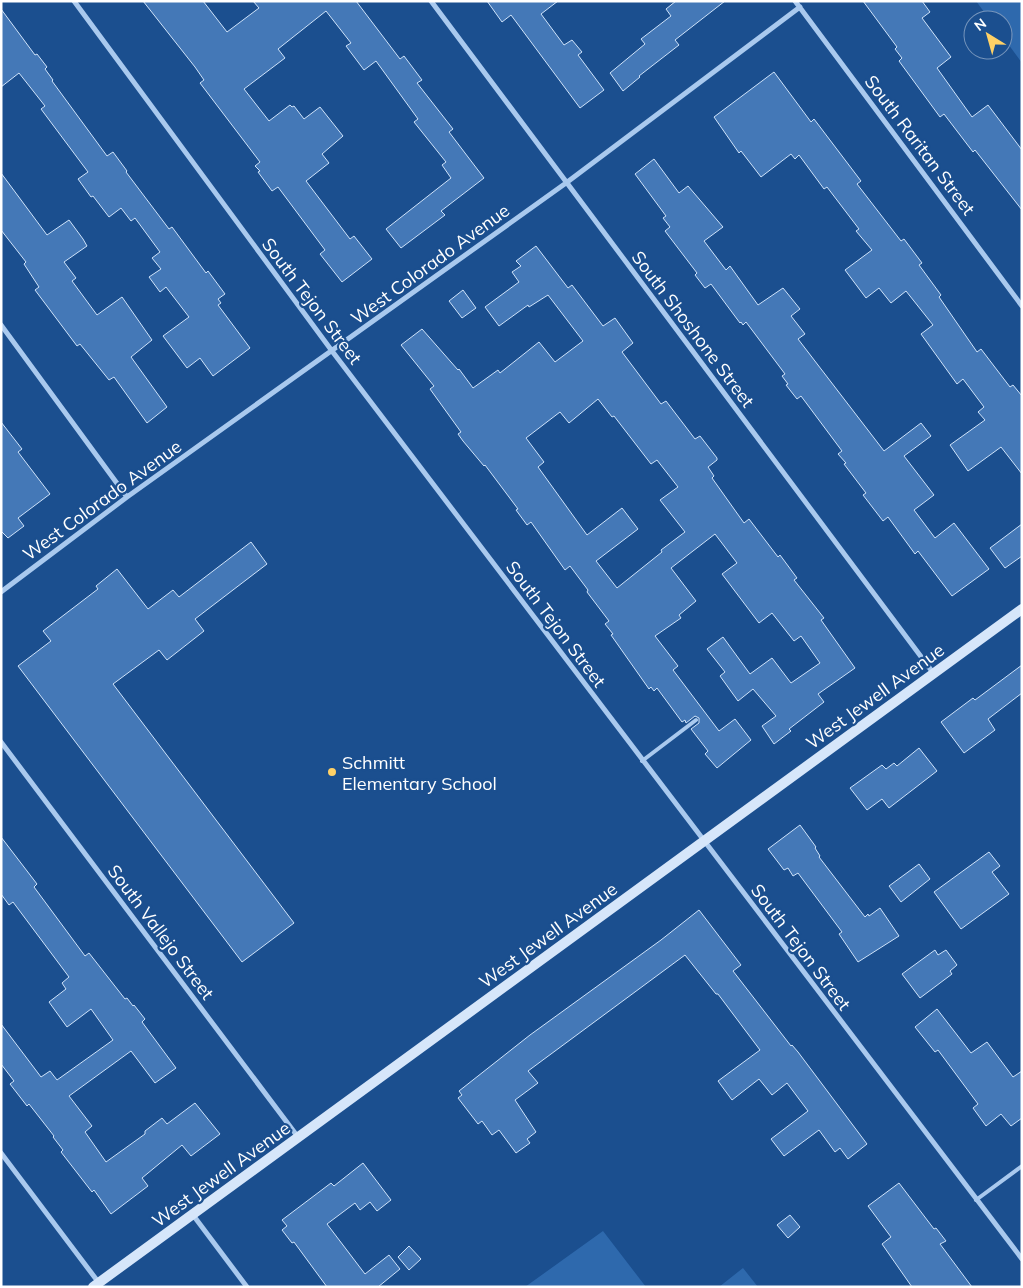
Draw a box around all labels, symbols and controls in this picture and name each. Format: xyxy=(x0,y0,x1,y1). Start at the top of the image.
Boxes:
north arrow xyxy=(963,10,1013,60)
text: N xyxy=(971,14,990,35)
street label: South Raritan Street xyxy=(860,70,980,220)
street label: West Colorado Avenue xyxy=(346,199,514,329)
street label: South Tejon Street xyxy=(257,233,367,369)
street label: South Shoshone Street xyxy=(627,246,759,412)
street label: West Colorado Avenue xyxy=(18,435,186,565)
street label: South Tejon Street xyxy=(501,556,611,692)
street label: West Jewell Avenue xyxy=(801,638,949,754)
place label: Schmitt Elementary School xyxy=(342,751,497,795)
marker: Schmitt Elementary School xyxy=(326,766,338,778)
street label: South Vallejo Street xyxy=(103,860,219,1004)
street label: West Jewell Avenue xyxy=(474,877,622,993)
street label: South Tejon Street xyxy=(746,879,856,1015)
street label: West Jewell Avenue xyxy=(147,1116,295,1232)

